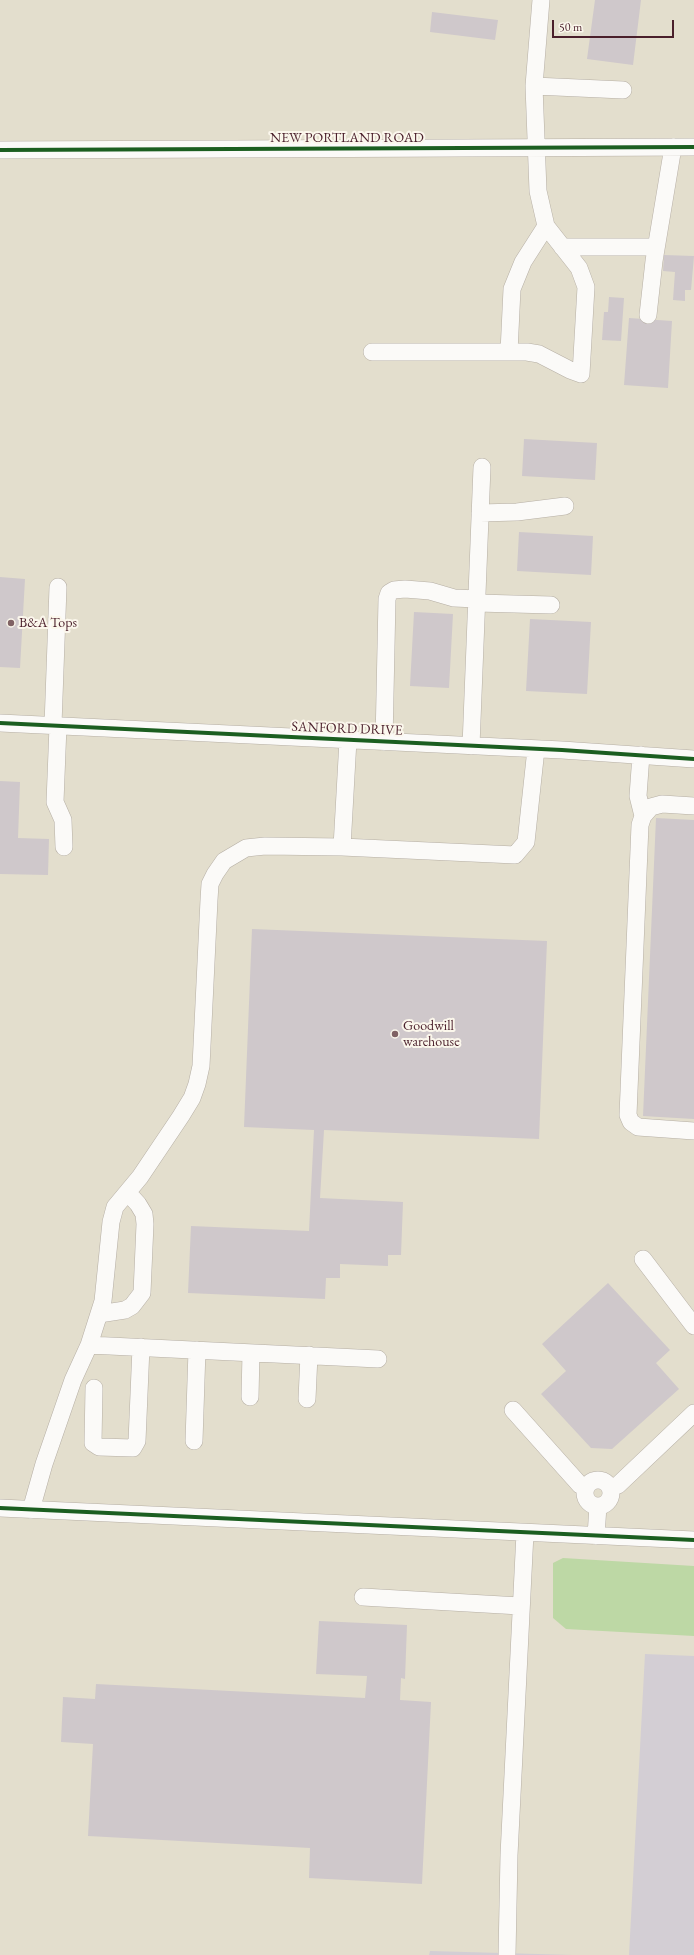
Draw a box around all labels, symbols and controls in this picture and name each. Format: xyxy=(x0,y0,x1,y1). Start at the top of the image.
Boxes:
scale bar xyxy=(554,12,676,38)
text: 50 m xyxy=(559,19,582,35)
street label: NEW PORTLAND ROAD xyxy=(270,130,424,146)
place label: B&A Tops xyxy=(19,615,77,631)
marker: B&A Tops xyxy=(6,618,16,628)
street label: SANFORD DRIVE xyxy=(291,719,403,739)
place label: Goodwill warehouse xyxy=(403,1018,460,1050)
marker: Goodwill warehouse xyxy=(390,1029,400,1039)

